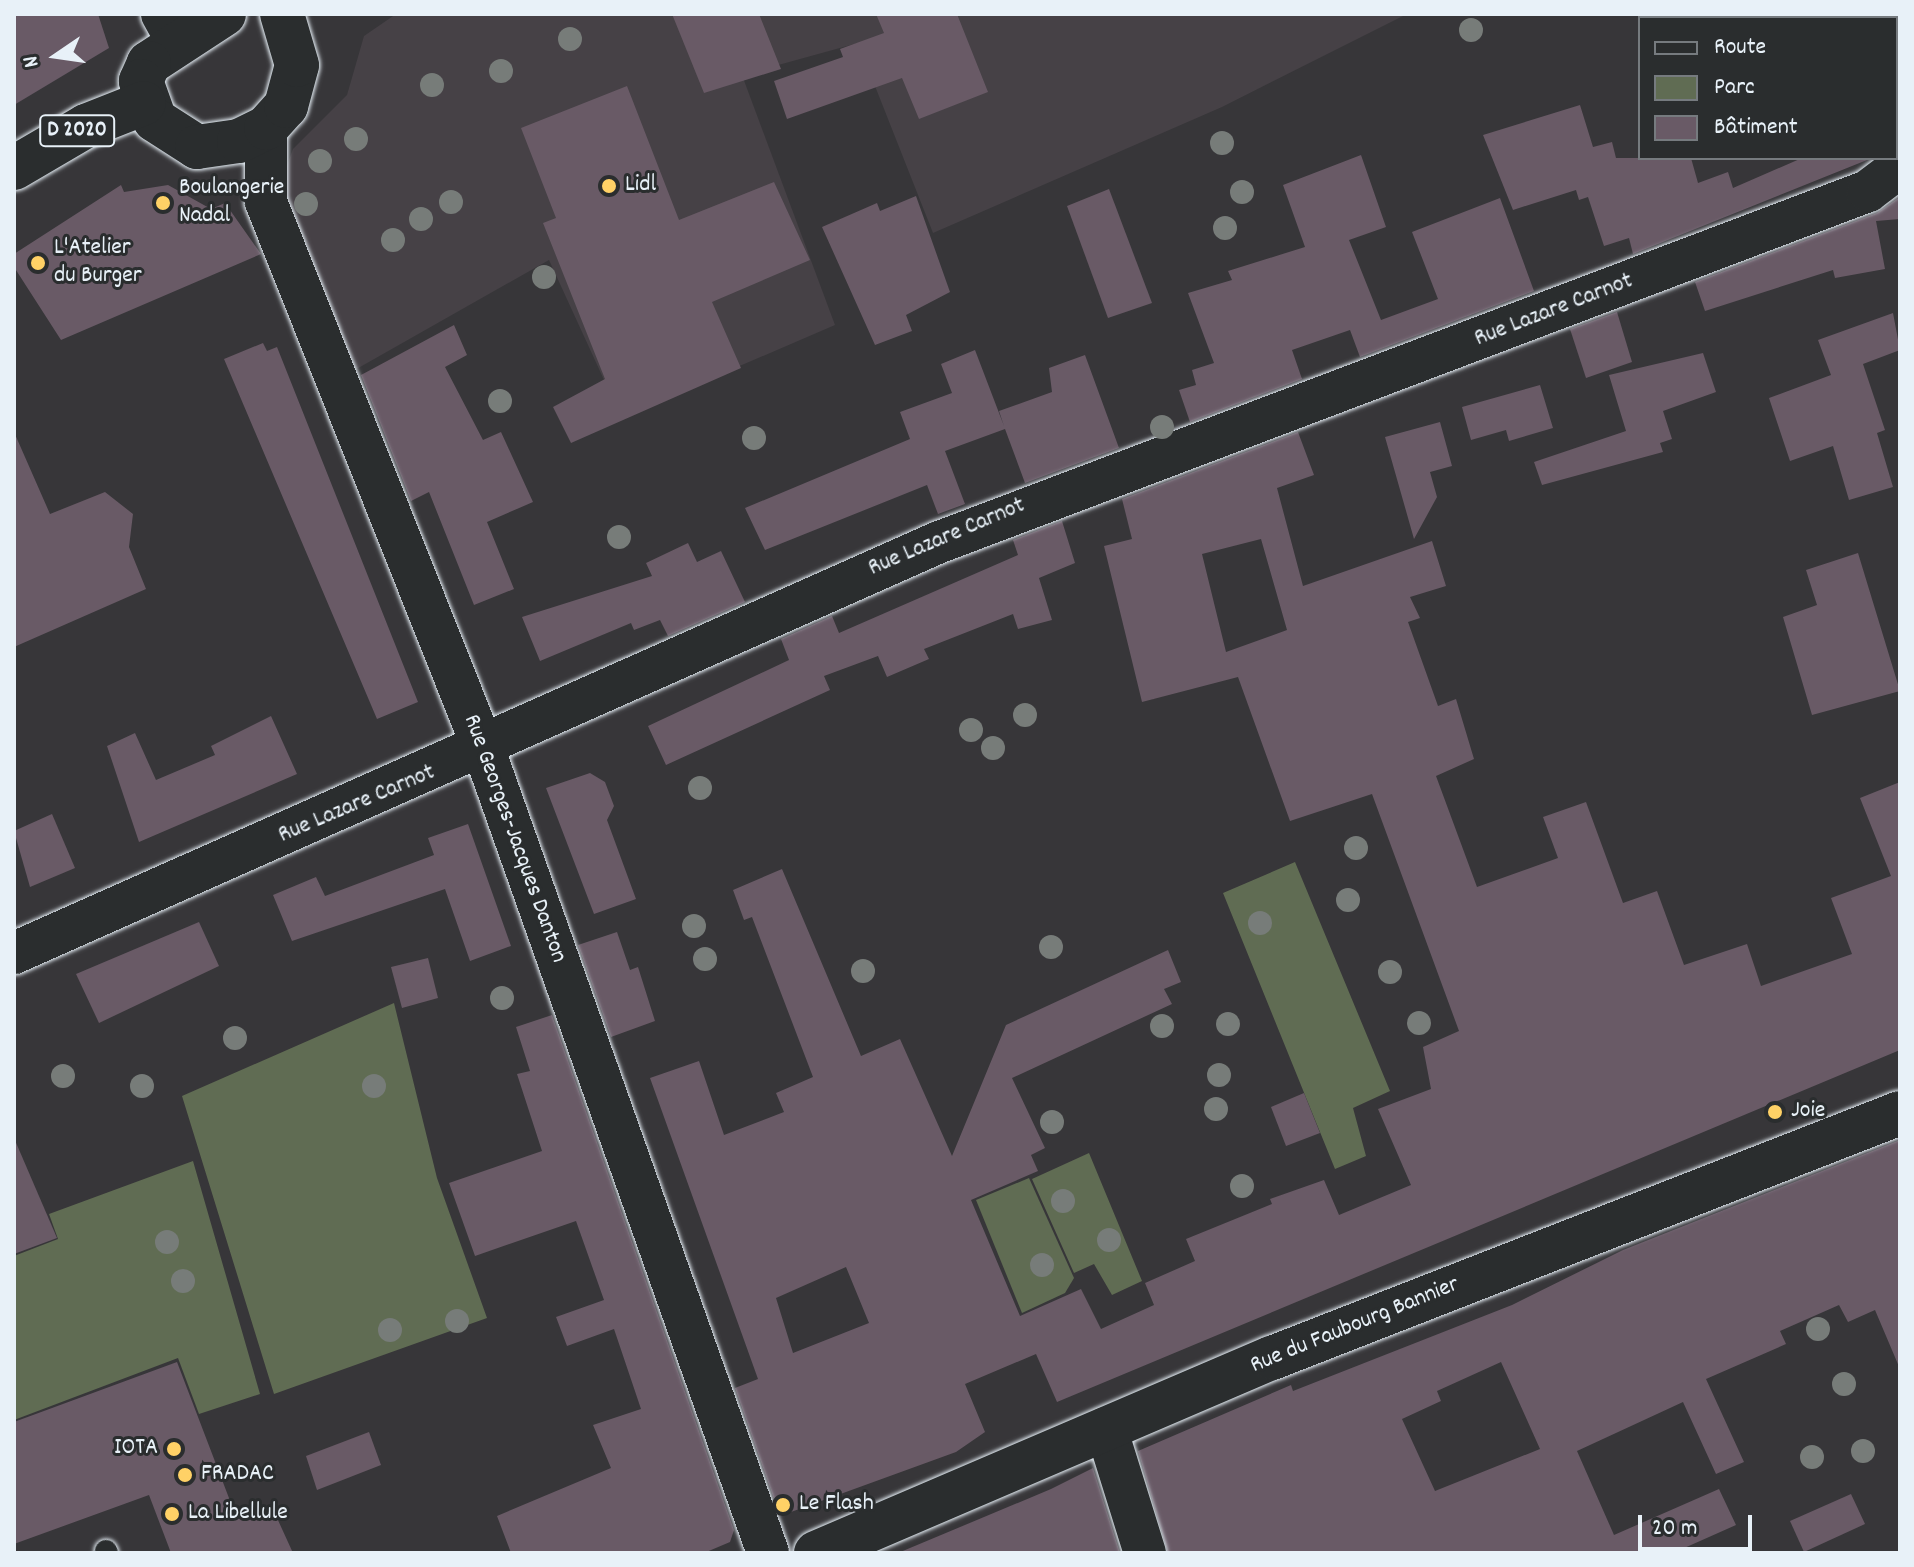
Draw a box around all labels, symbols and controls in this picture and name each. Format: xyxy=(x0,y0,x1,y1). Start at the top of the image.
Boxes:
north arrow xyxy=(16,16,96,96)
legend xyxy=(1638,16,1898,160)
text: Route xyxy=(1714,31,1766,65)
text: N xyxy=(16,53,48,70)
text: Parc xyxy=(1714,71,1755,105)
text: Bâtiment xyxy=(1714,111,1798,145)
road number: D 2020 xyxy=(39,113,115,149)
place label: Lidl xyxy=(625,172,656,200)
place label: Boulangerie Nadal xyxy=(179,175,284,231)
marker: Lidl xyxy=(600,177,618,195)
marker: Boulangerie Nadal xyxy=(154,194,172,212)
place label: L'Atelier du Burger xyxy=(54,235,142,291)
marker: L'Atelier du Burger xyxy=(29,254,47,272)
street label: Rue Lazare Carnot xyxy=(1471,268,1637,354)
street label: Rue Lazare Carnot xyxy=(864,492,1030,584)
street label: Rue Georges-Jacques Danton xyxy=(456,711,572,967)
street label: Rue Lazare Carnot xyxy=(274,759,440,851)
place label: Joie xyxy=(1791,1098,1825,1126)
marker: Joie xyxy=(1766,1103,1784,1121)
street label: Rue du Faubourg Bannier xyxy=(1246,1271,1464,1381)
place label: IOTA xyxy=(114,1435,158,1463)
marker: IOTA xyxy=(165,1440,183,1458)
place label: FRADAC xyxy=(201,1461,274,1489)
marker: FRADAC xyxy=(176,1466,194,1484)
place label: Le Flash xyxy=(799,1491,874,1519)
marker: Le Flash xyxy=(774,1496,792,1514)
scale bar xyxy=(1642,1499,1756,1549)
place label: La Libellule xyxy=(188,1500,288,1528)
marker: La Libellule xyxy=(163,1505,181,1523)
text: 20 m xyxy=(1652,1512,1698,1546)

